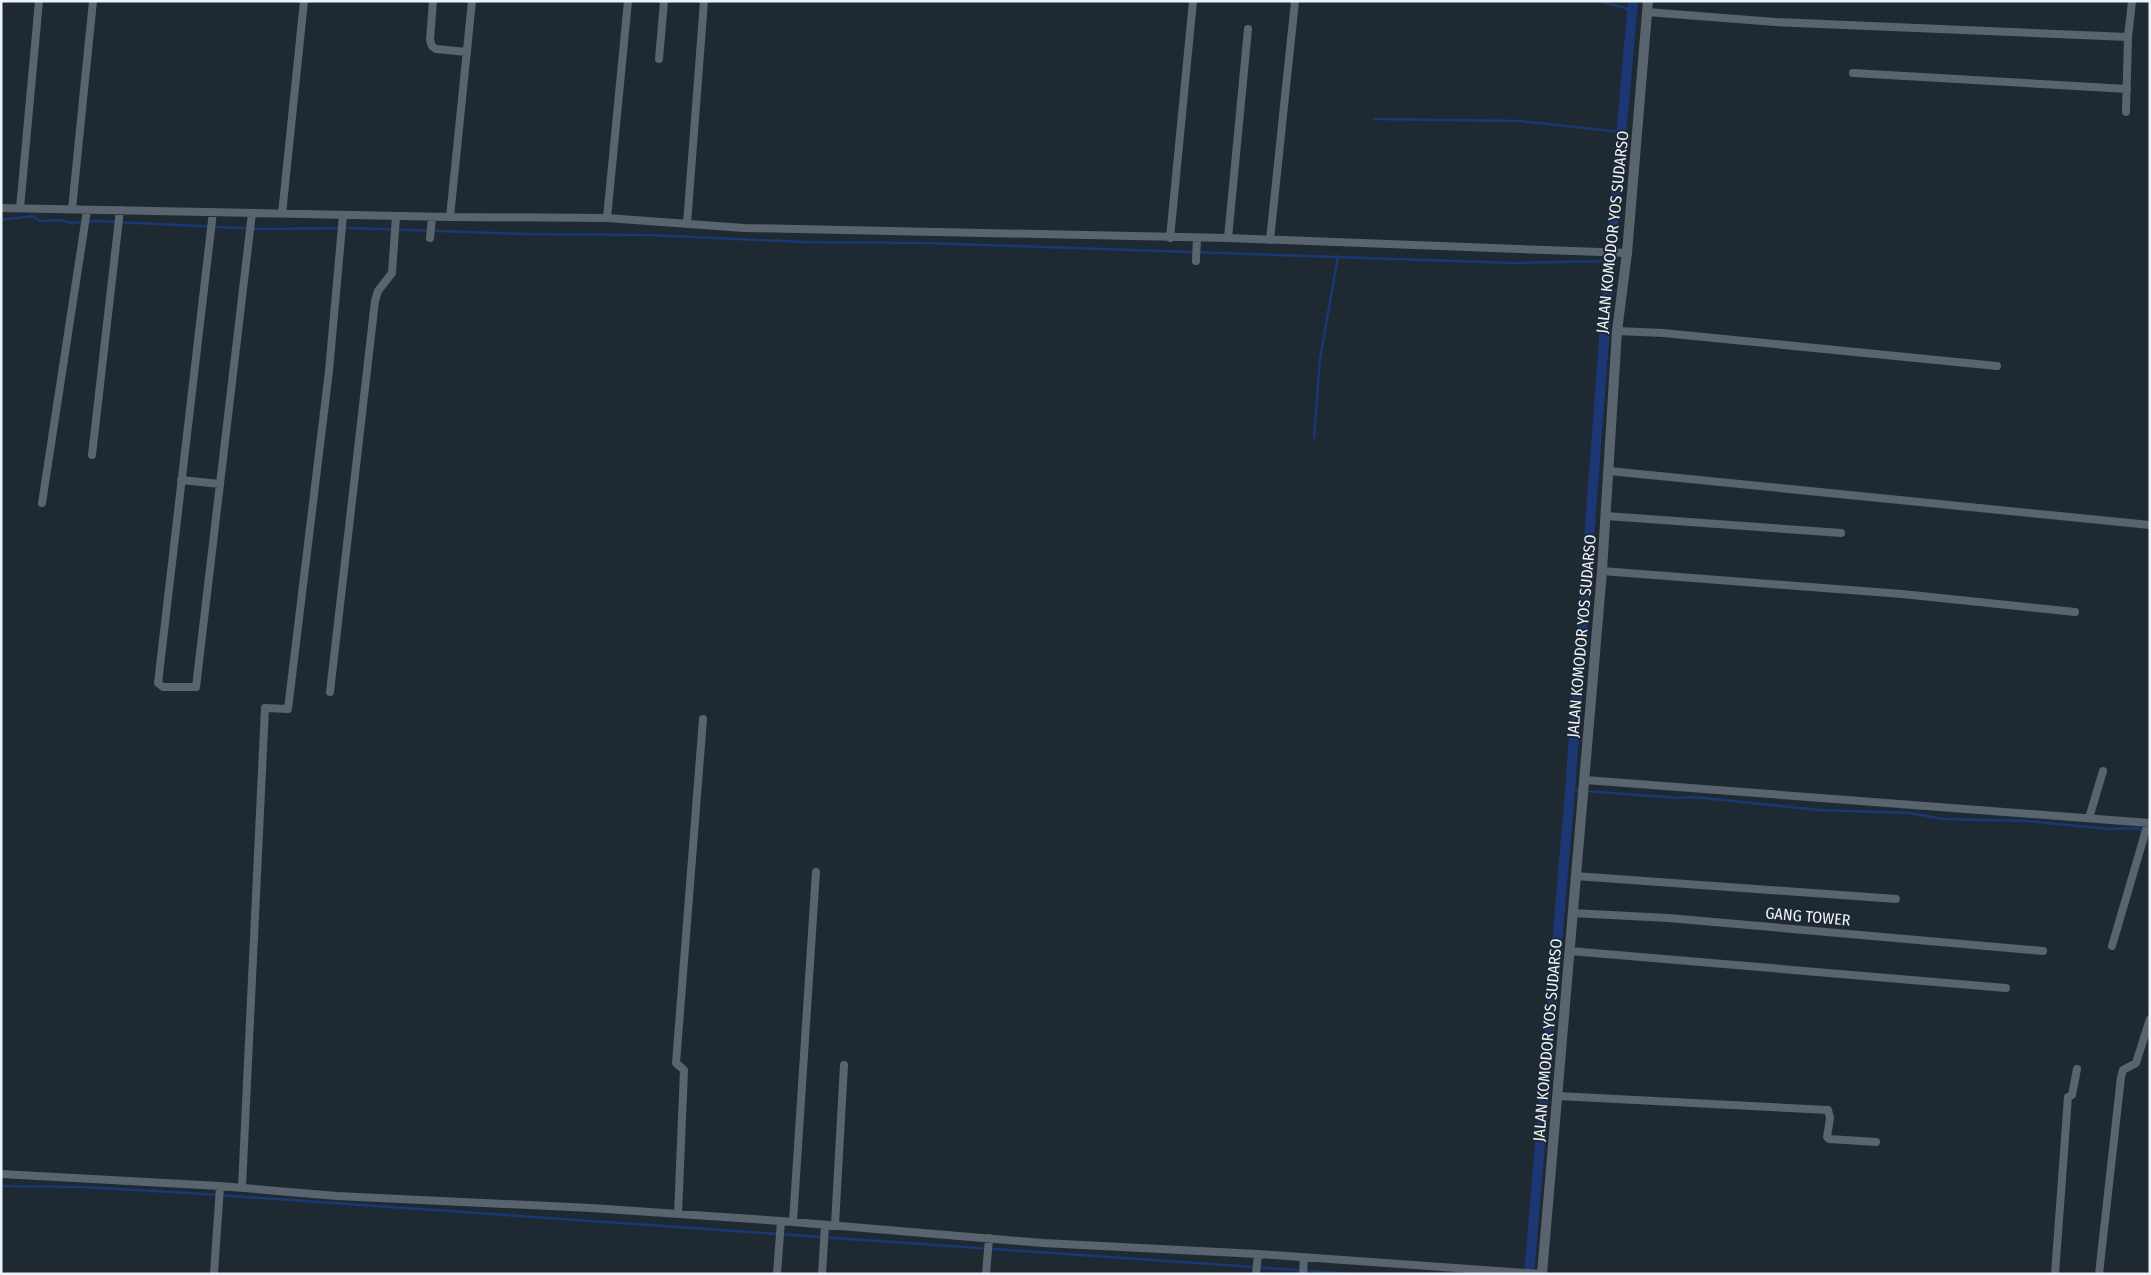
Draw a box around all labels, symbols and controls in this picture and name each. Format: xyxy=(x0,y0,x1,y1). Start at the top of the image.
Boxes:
street label: JALAN KOMODOR YOS SUDARSO xyxy=(1592,130,1633,334)
street label: JALAN KOMODOR YOS SUDARSO xyxy=(1563,534,1600,738)
street label: GANG TOWER xyxy=(1765,903,1852,930)
street label: JALAN KOMODOR YOS SUDARSO xyxy=(1529,938,1566,1142)

